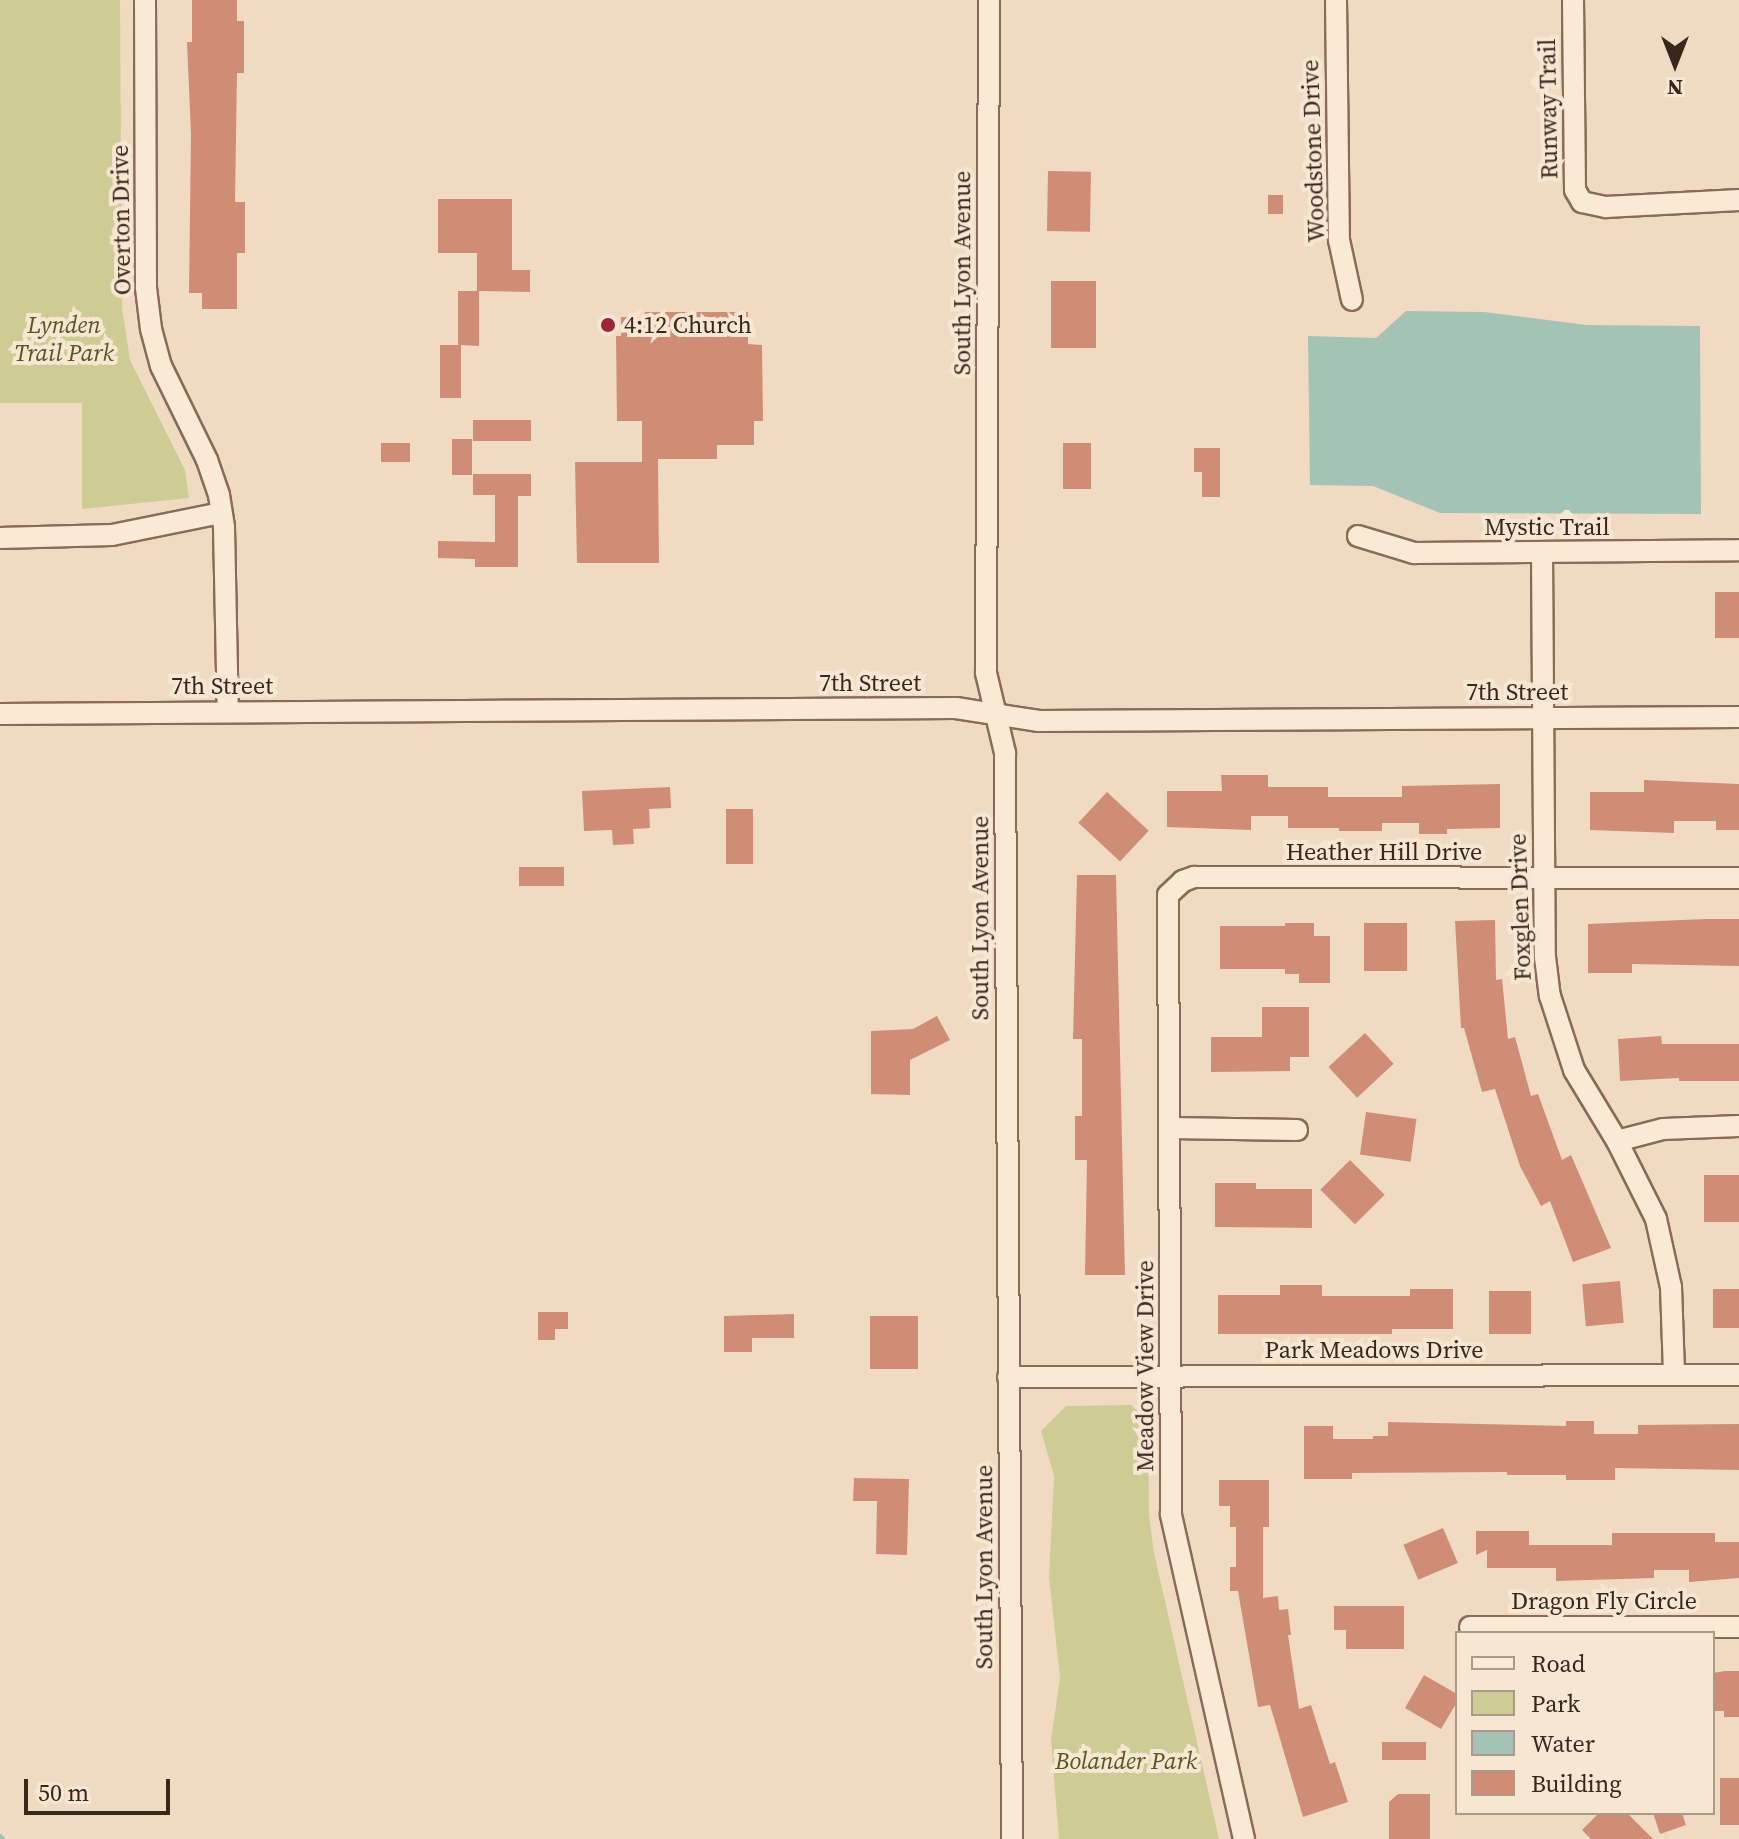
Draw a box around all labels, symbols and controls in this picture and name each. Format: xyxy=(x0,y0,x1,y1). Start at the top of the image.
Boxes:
north arrow xyxy=(1635,24,1715,104)
street label: Runway Trail xyxy=(1532,38,1564,180)
street label: Woodstone Drive xyxy=(1295,59,1331,243)
text: N xyxy=(1667,73,1683,103)
street label: Overton Drive xyxy=(105,145,137,295)
street label: South Lyon Avenue xyxy=(948,171,976,375)
park label: Lynden Trail Park xyxy=(14,311,114,367)
place label: 4:12 Church xyxy=(624,311,752,339)
marker: 4:12 Church xyxy=(599,316,617,334)
street label: Mystic Trail xyxy=(1484,513,1610,541)
street label: 7th Street xyxy=(819,669,921,697)
street label: 7th Street xyxy=(171,672,273,700)
street label: 7th Street xyxy=(1466,678,1568,706)
street label: South Lyon Avenue xyxy=(966,816,994,1020)
street label: Foxglen Drive xyxy=(1503,833,1537,981)
street label: Heather Hill Drive xyxy=(1286,838,1482,866)
street label: Meadow View Drive xyxy=(1131,1260,1159,1472)
street label: Park Meadows Drive xyxy=(1265,1336,1483,1364)
street label: South Lyon Avenue xyxy=(970,1465,998,1669)
street label: Dragon Fly Circle xyxy=(1511,1587,1697,1615)
legend xyxy=(1455,1631,1715,1815)
text: Road xyxy=(1531,1647,1585,1680)
text: Park xyxy=(1531,1687,1580,1720)
text: Water xyxy=(1531,1727,1595,1760)
park label: Bolander Park xyxy=(1055,1747,1197,1775)
scale bar xyxy=(28,1763,174,1813)
text: Building xyxy=(1531,1767,1622,1800)
text: 50 m xyxy=(38,1776,89,1809)

